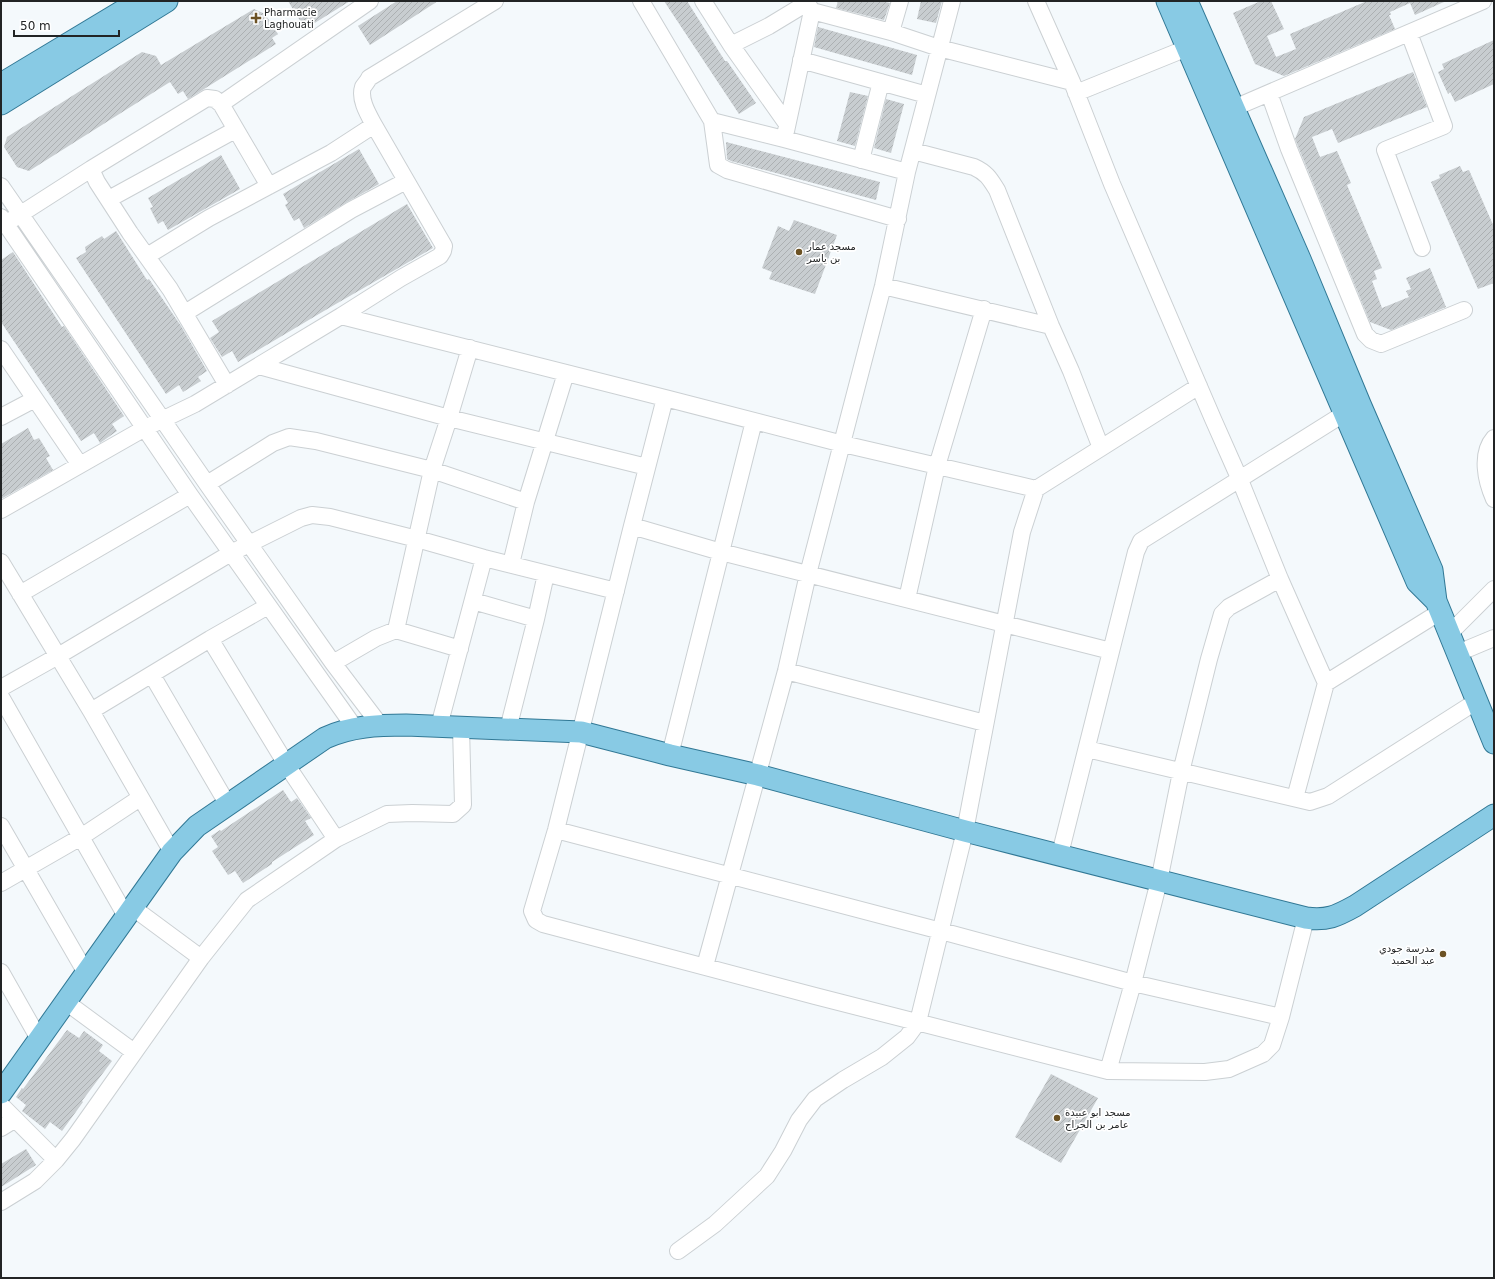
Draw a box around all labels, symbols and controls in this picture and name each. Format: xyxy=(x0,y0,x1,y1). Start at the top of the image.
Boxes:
place label: Pharmacie Laghouati xyxy=(264,7,317,30)
scale bar xyxy=(14,12,119,38)
marker: Pharmacie Laghouati xyxy=(251,13,261,23)
text: 50 m xyxy=(20,19,51,33)
place label: مسجد عمار بن ياسر xyxy=(806,241,856,264)
marker: مسجد عمار بن ياسر xyxy=(794,247,804,257)
place label: مدرسة جودي عبد الحميد xyxy=(1379,943,1435,966)
marker: مدرسة جودي عبد الحميد xyxy=(1438,949,1448,959)
place label: مسجد ابو عبيدة عامر بن الجراح xyxy=(1065,1107,1131,1131)
marker: مسجد ابو عبيدة عامر بن الجراح xyxy=(1052,1113,1062,1123)

